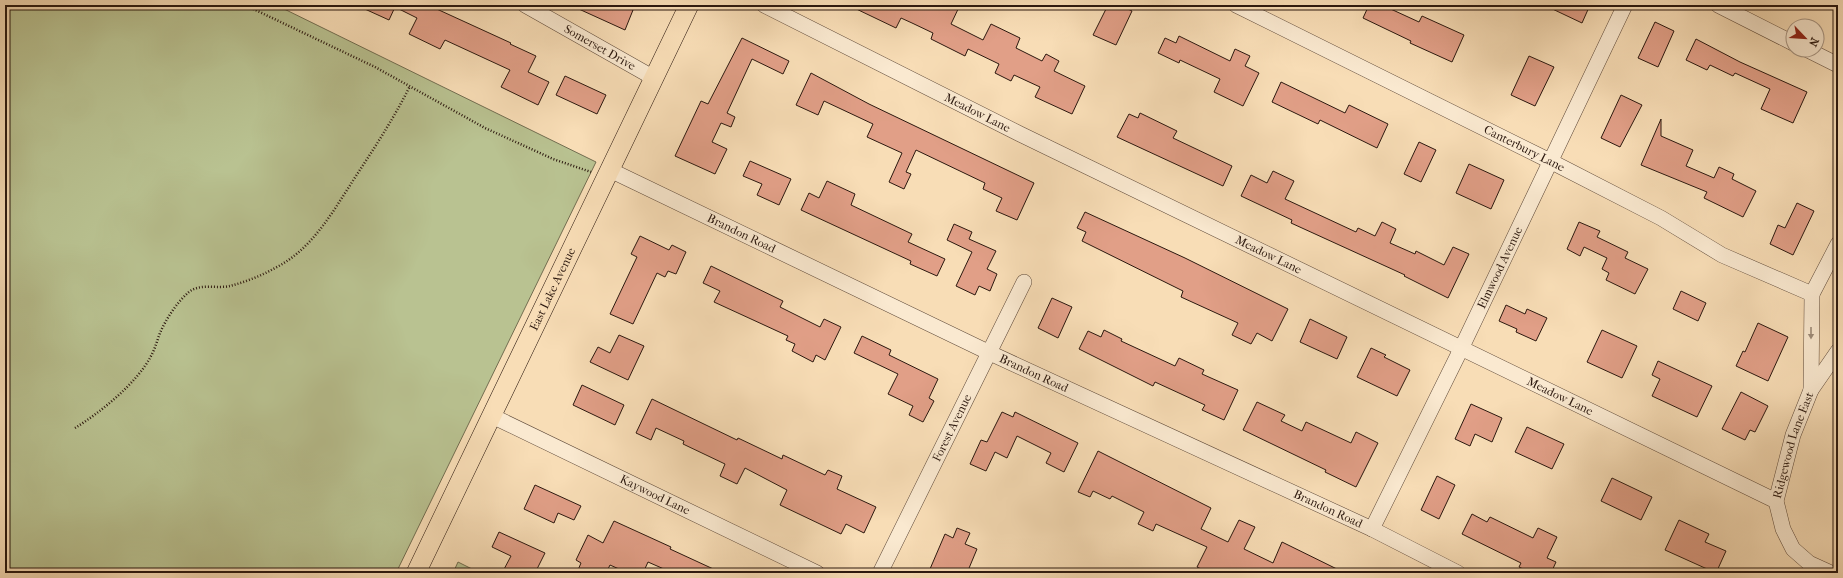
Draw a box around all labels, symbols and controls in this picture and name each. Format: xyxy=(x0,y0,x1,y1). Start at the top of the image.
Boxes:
north arrow xyxy=(1785,18,1825,58)
street label: Somerset Drive xyxy=(562,22,638,73)
text: N xyxy=(1806,35,1821,49)
street label: Meadow Lane xyxy=(942,90,1013,135)
street label: Canterbury Lane xyxy=(1482,122,1567,174)
street label: Brandon Road xyxy=(705,211,778,256)
street label: Elmwood Avenue xyxy=(1474,224,1525,311)
street label: Meadow Lane xyxy=(1233,233,1304,277)
street label: East Lake Avenue xyxy=(527,245,578,333)
one-way arrow xyxy=(1808,327,1814,340)
street label: Brandon Road xyxy=(997,351,1071,395)
street label: Meadow Lane xyxy=(1525,374,1596,418)
street label: Ridgewood Lane East xyxy=(1770,389,1817,500)
street label: Forest Avenue xyxy=(929,392,974,464)
street label: Kaywood Lane xyxy=(618,472,692,518)
street label: Brandon Road xyxy=(1291,487,1365,531)

